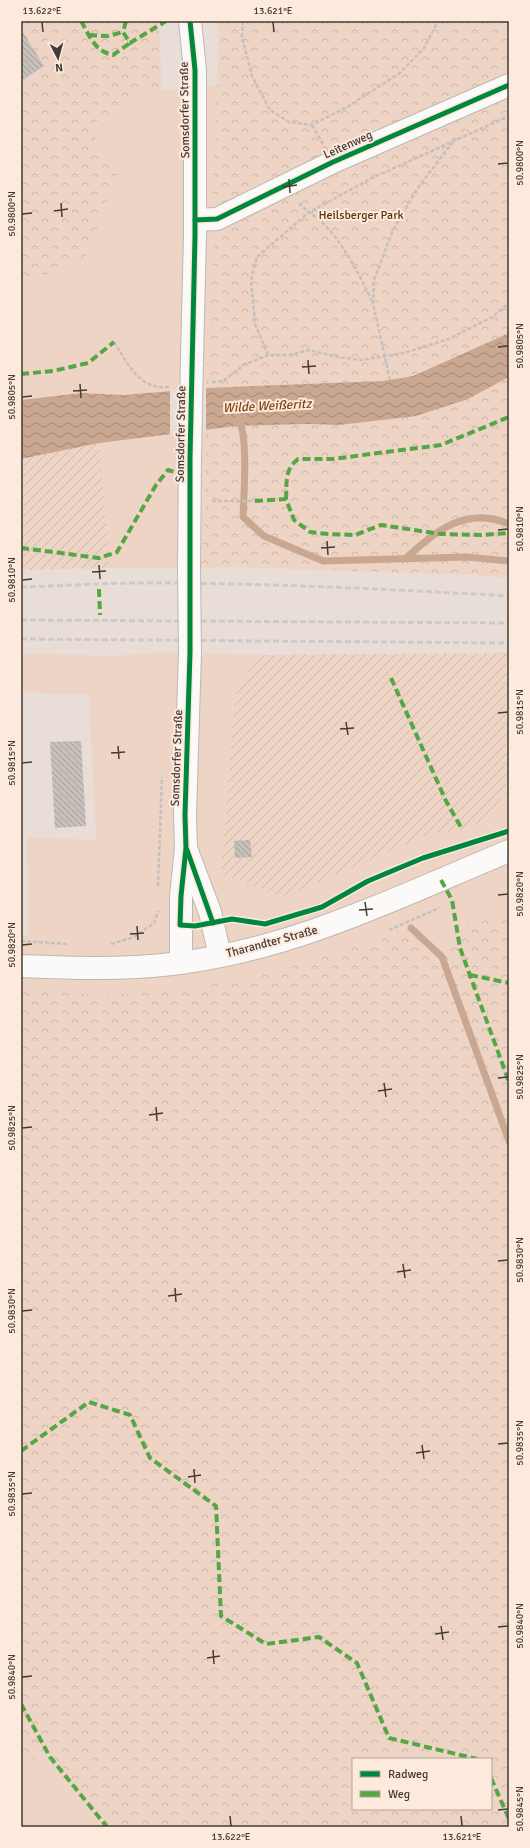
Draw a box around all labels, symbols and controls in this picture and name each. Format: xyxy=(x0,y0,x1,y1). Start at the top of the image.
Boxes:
text: 13.622°E xyxy=(23,5,62,17)
text: 13.621°E xyxy=(254,5,293,17)
north arrow xyxy=(38,38,78,78)
text: N xyxy=(55,61,63,74)
street label: Somsdorfer Straße xyxy=(177,61,193,159)
street label: Leitenweg xyxy=(321,127,375,163)
text: 50.9800°N xyxy=(514,140,526,186)
text: 50.9800°N xyxy=(6,191,18,237)
park label: Heilsberger Park xyxy=(318,208,404,223)
text: 50.9805°N xyxy=(514,323,526,369)
text: 50.9805°N xyxy=(6,374,18,420)
street label: Somsdorfer Straße xyxy=(173,385,189,483)
water label: Wilde Weißeritz xyxy=(222,396,313,416)
text: 50.9810°N xyxy=(514,506,526,552)
text: 50.9810°N xyxy=(6,557,18,603)
text: 50.9815°N xyxy=(514,689,526,735)
street label: Somsdorfer Straße xyxy=(168,709,186,807)
text: 50.9815°N xyxy=(6,740,18,786)
text: 50.9820°N xyxy=(514,871,526,917)
text: 50.9820°N xyxy=(6,922,18,968)
street label: Tharandter Straße xyxy=(225,923,319,961)
text: 50.9825°N xyxy=(514,1054,526,1100)
text: 50.9825°N xyxy=(6,1105,18,1151)
text: 50.9830°N xyxy=(514,1237,526,1283)
text: 50.9830°N xyxy=(6,1288,18,1334)
text: 50.9835°N xyxy=(514,1420,526,1466)
text: 50.9835°N xyxy=(6,1471,18,1517)
text: 50.9840°N xyxy=(514,1603,526,1649)
text: 50.9840°N xyxy=(6,1654,18,1700)
legend xyxy=(352,1758,492,1810)
text: Radweg xyxy=(388,1767,428,1782)
text: 50.9845°N xyxy=(514,1786,526,1832)
text: Weg xyxy=(388,1787,410,1802)
text: 13.622°E xyxy=(212,1831,251,1843)
text: 13.621°E xyxy=(443,1831,482,1843)

